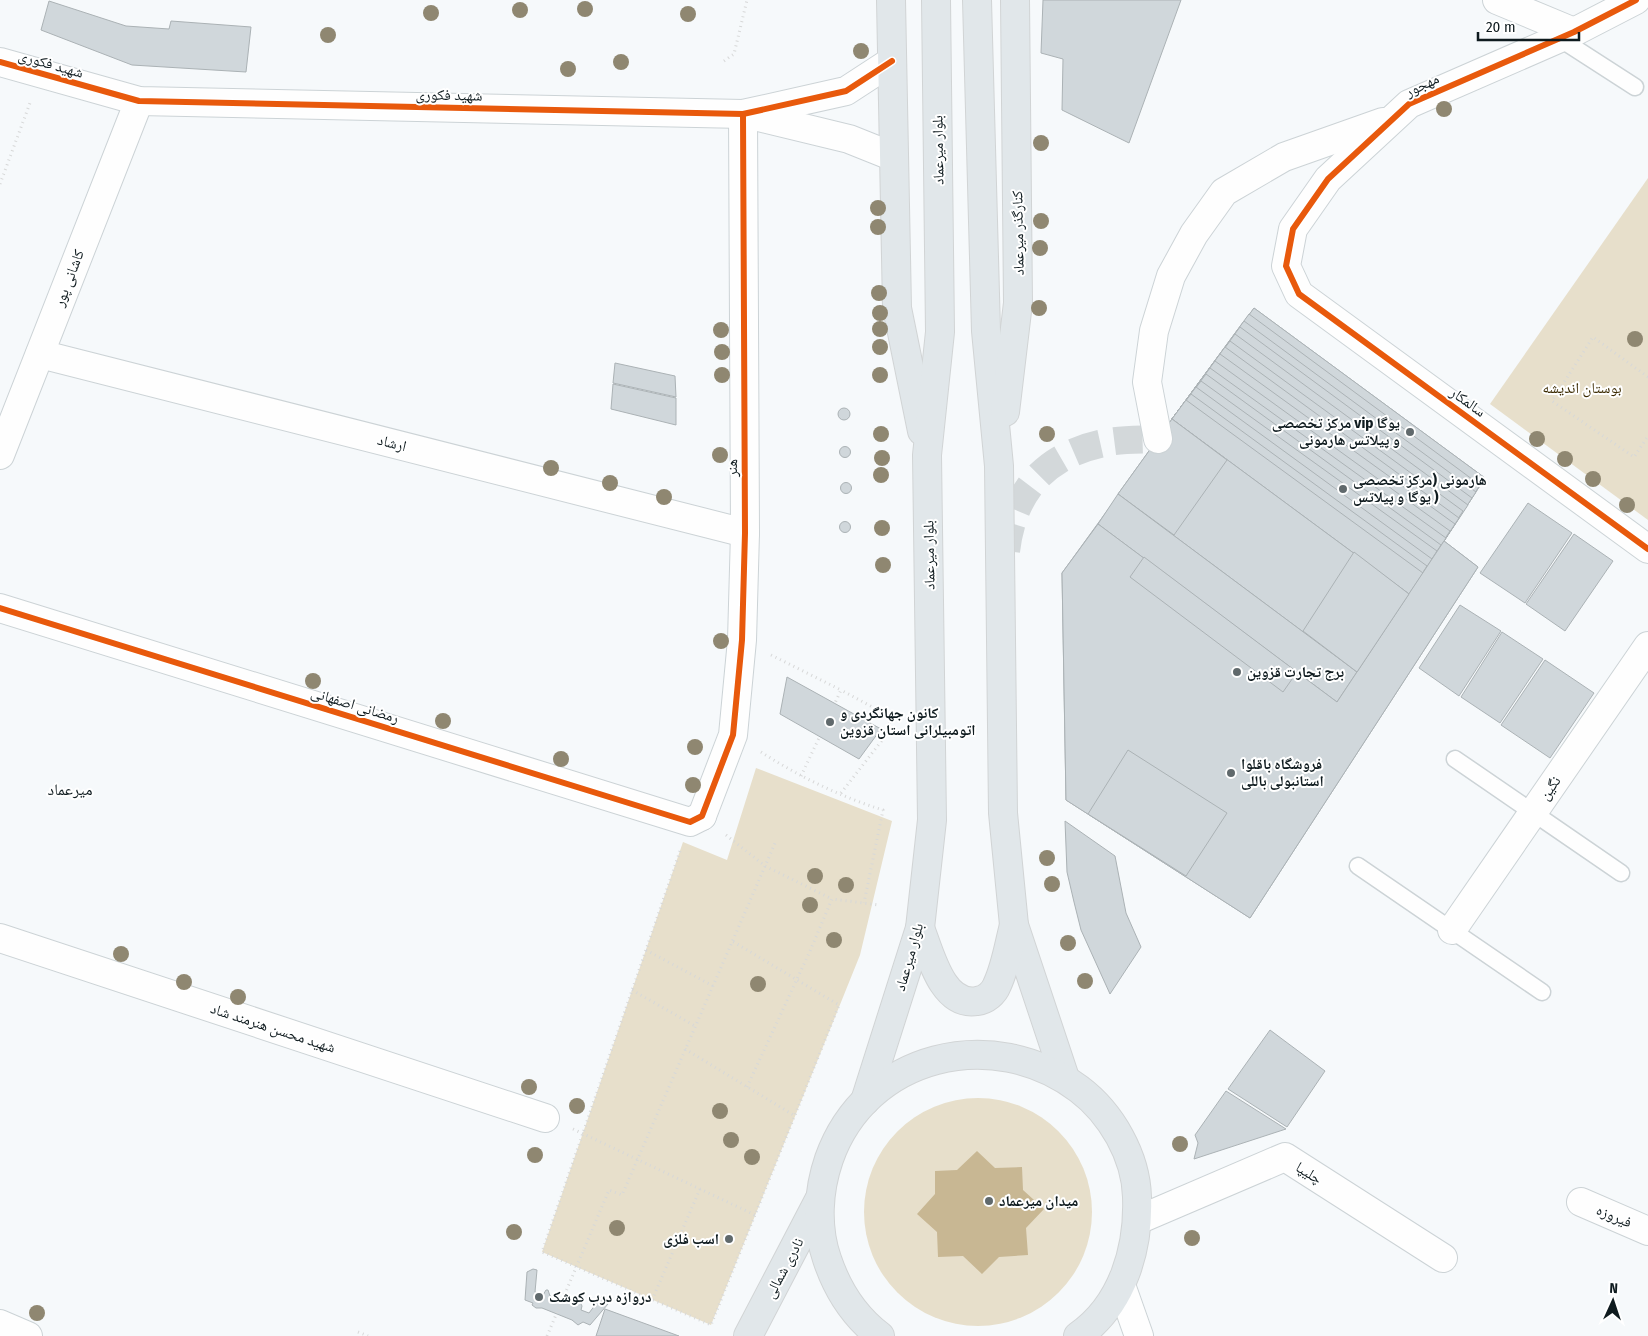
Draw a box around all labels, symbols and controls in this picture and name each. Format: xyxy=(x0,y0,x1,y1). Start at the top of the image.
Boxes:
scale bar xyxy=(1478,10,1579,42)
text: 20 m xyxy=(1486,18,1516,36)
street label: شهید فکوری xyxy=(16,46,86,83)
street label: مهجور xyxy=(1401,69,1442,101)
street label: شهید فکوری xyxy=(415,85,483,106)
street label: بلوار میرعماد xyxy=(928,115,948,185)
street label: کنارگذر میرعماد xyxy=(1008,190,1028,276)
street label: کاشانی پور xyxy=(50,247,89,310)
park label: بوستان اندیشه xyxy=(1542,379,1622,398)
street label: سالمکار xyxy=(1446,383,1489,421)
place label: مرکز تخصصی vip یوگا و پیلاتس هارمونی xyxy=(1272,414,1400,449)
marker: مرکز تخصصی vip یوگا و پیلاتس هارمونی xyxy=(1404,426,1416,438)
street label: ارشاد xyxy=(376,431,408,455)
street label: هنر xyxy=(723,459,741,478)
place label: هارمونی (مرکز تخصصی یوگا و پیلاتس ) xyxy=(1353,471,1487,506)
marker: هارمونی (مرکز تخصصی یوگا و پیلاتس ) xyxy=(1337,483,1349,495)
street label: بلوار میرعماد xyxy=(919,520,939,590)
place label: برج تجارت قزوین xyxy=(1247,663,1344,681)
marker: برج تجارت قزوین xyxy=(1231,666,1243,678)
street label: رمضانی اصفهانی xyxy=(308,683,401,728)
place label: کانون جهانگردی و اتومبیلرانی استان قزوین xyxy=(840,704,976,739)
marker: کانون جهانگردی و اتومبیلرانی استان قزوین xyxy=(824,716,836,728)
place label: فروشگاه باقلوا استانبولی باللی xyxy=(1241,755,1324,790)
marker: فروشگاه باقلوا استانبولی باللی xyxy=(1225,767,1237,779)
street label: نگین xyxy=(1535,773,1565,804)
district label: میرعماد xyxy=(48,780,92,799)
street label: بلوار میرعماد xyxy=(891,921,927,993)
street label: شهید محسن هنرمند شاد xyxy=(208,999,338,1058)
street label: چلیپا xyxy=(1292,1158,1326,1188)
place label: میدان میرعماد xyxy=(999,1192,1078,1210)
marker: میدان میرعماد xyxy=(983,1195,995,1207)
street label: فیروزه xyxy=(1594,1201,1634,1231)
place label: اسب فلزی xyxy=(663,1230,719,1248)
marker: اسب فلزی xyxy=(723,1233,735,1245)
street label: نادری شمالی xyxy=(761,1235,808,1302)
north arrow xyxy=(1588,1276,1638,1326)
text: N xyxy=(1609,1280,1618,1297)
place label: دروازه درب کوشک xyxy=(549,1288,651,1306)
marker: دروازه درب کوشک xyxy=(533,1291,545,1303)

